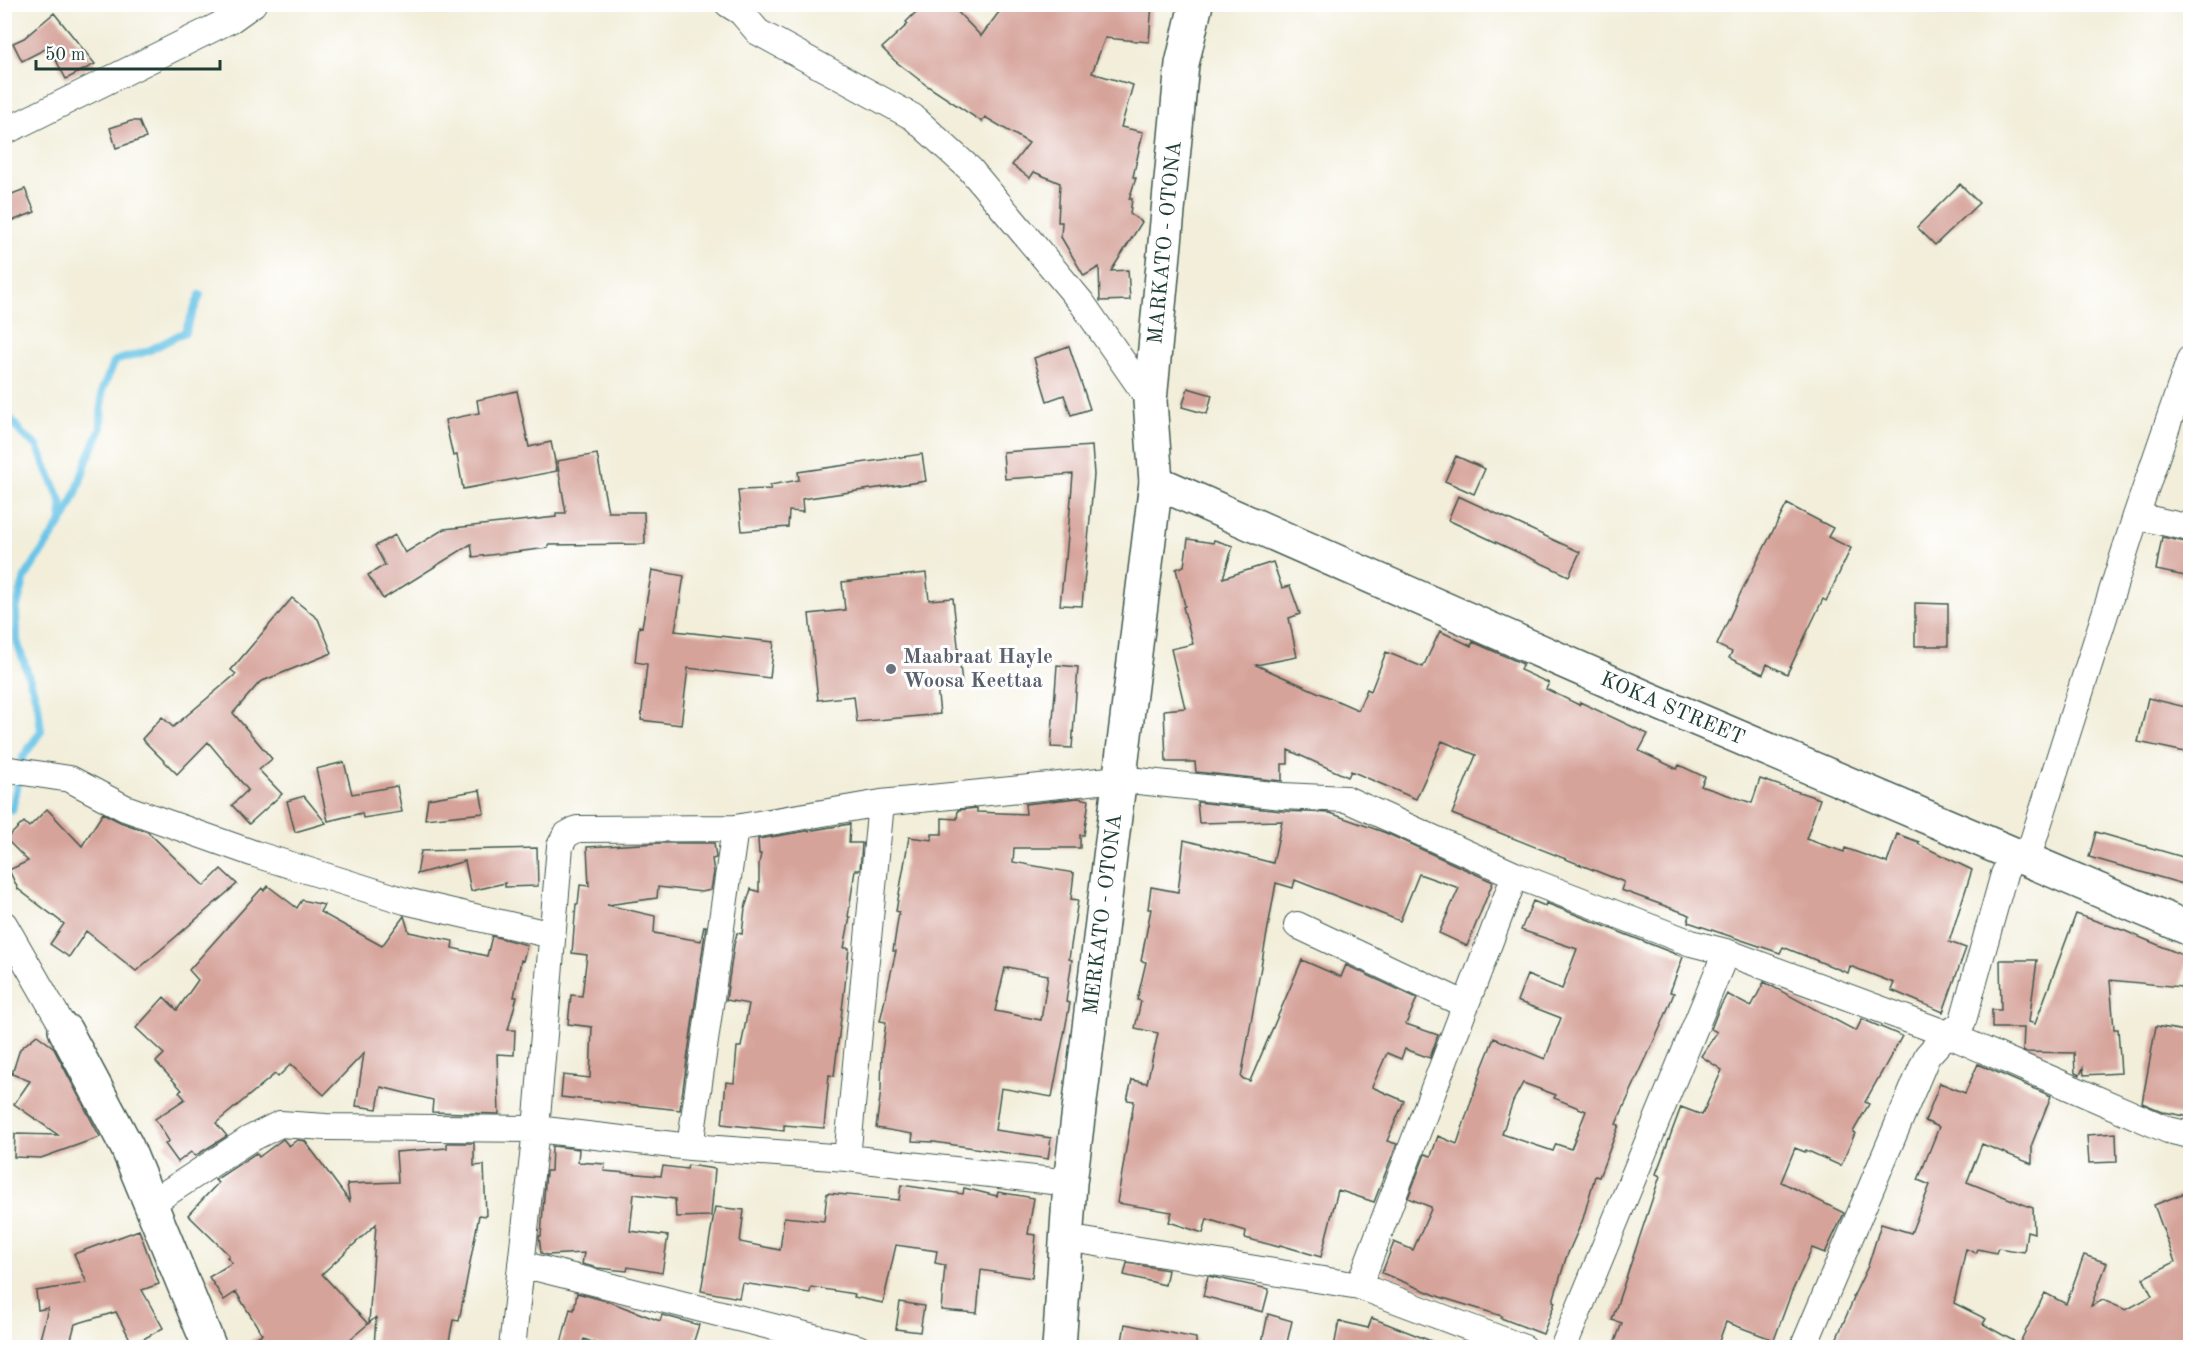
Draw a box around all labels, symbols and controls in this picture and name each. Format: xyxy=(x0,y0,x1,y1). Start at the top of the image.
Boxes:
scale bar xyxy=(36,33,220,71)
text: 50 m xyxy=(45,46,85,64)
street label: MARKATO - OTONA xyxy=(1145,140,1185,345)
place label: Maabraat Hayle Woosa Keettaa xyxy=(903,647,1053,692)
marker: Maabraat Hayle Woosa Keettaa xyxy=(884,662,898,676)
street label: KOKA STREET xyxy=(1597,668,1748,749)
street label: MERKATO - OTONA xyxy=(1080,813,1126,1016)

